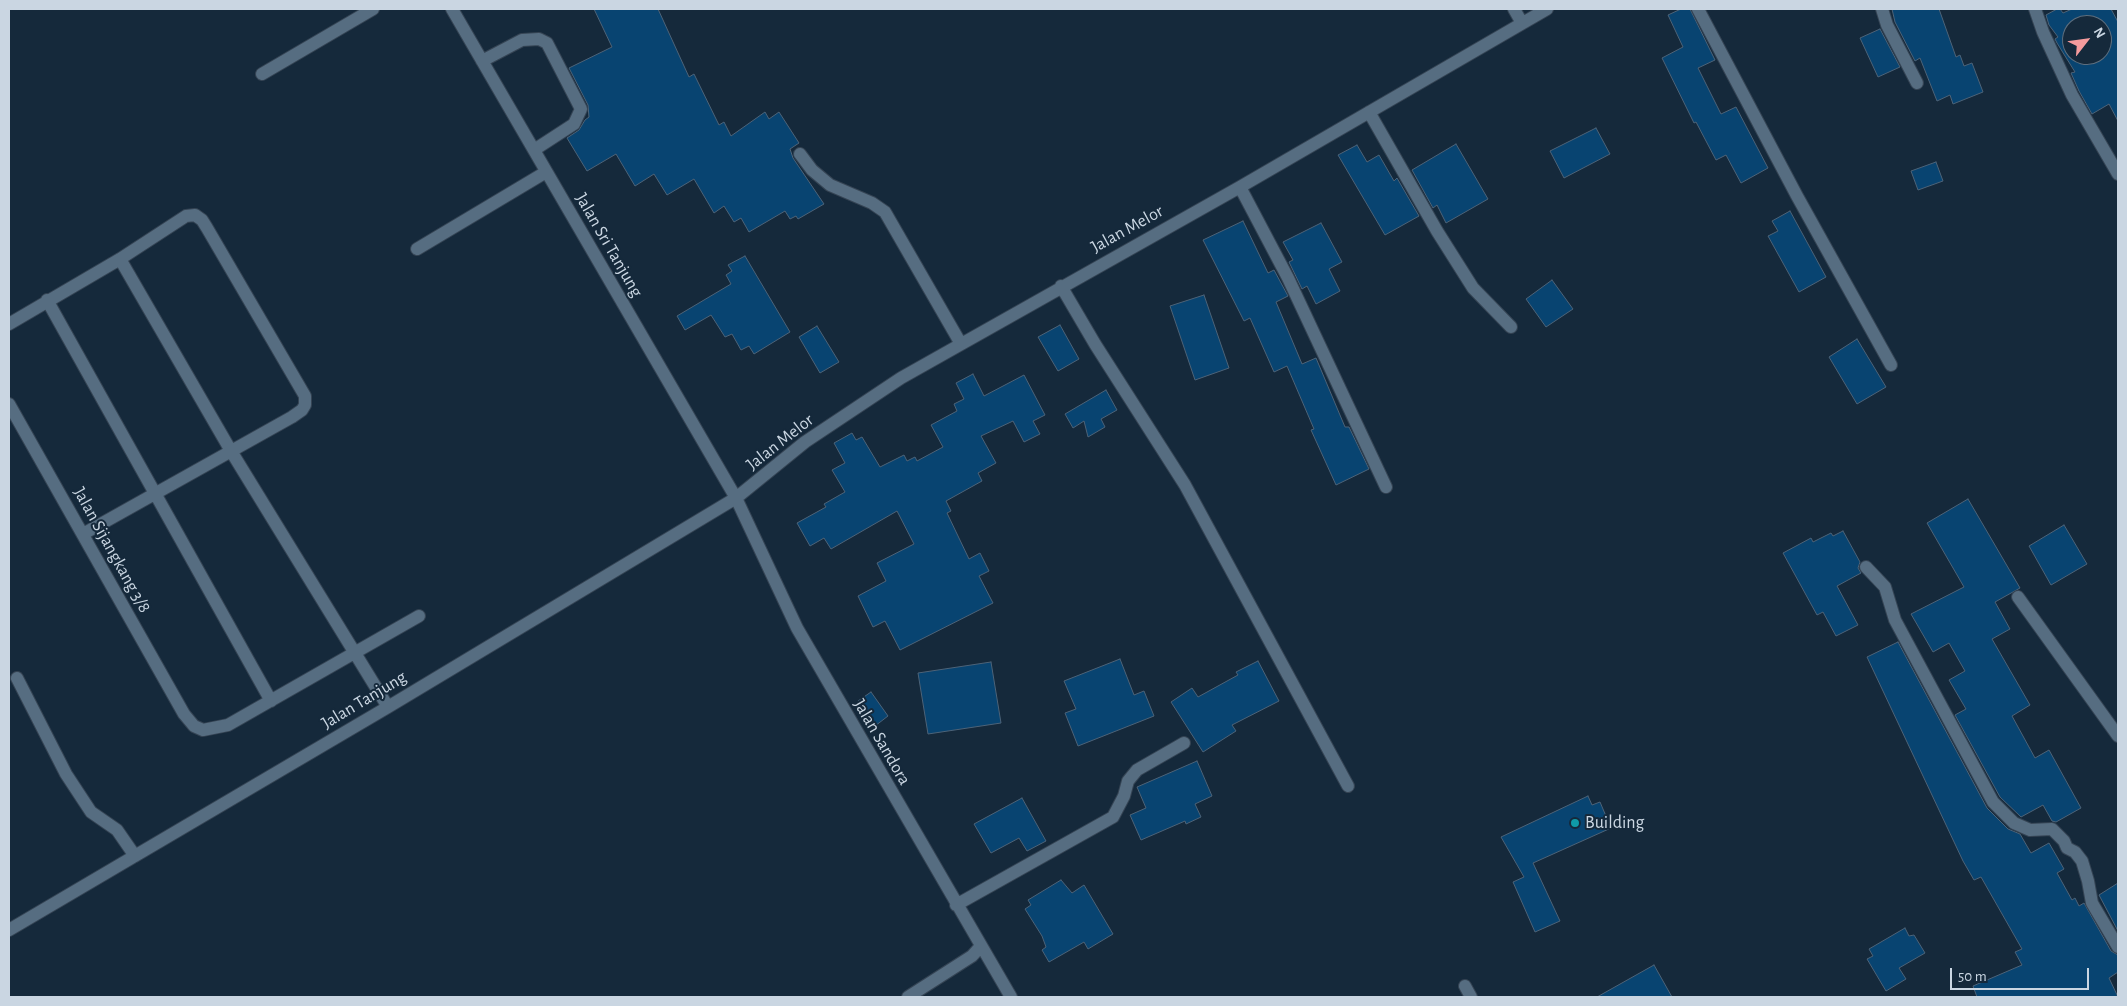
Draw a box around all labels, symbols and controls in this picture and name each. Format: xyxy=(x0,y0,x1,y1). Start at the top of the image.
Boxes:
north arrow xyxy=(2062,15,2112,65)
text: N xyxy=(2091,25,2108,41)
street label: Jalan Sri Tanjung xyxy=(570,189,648,301)
street label: Jalan Melor xyxy=(1087,200,1167,258)
street label: Jalan Melor xyxy=(742,409,818,475)
street label: Jalan Sijangkang 3/8 xyxy=(69,483,155,617)
street label: Jalan Tanjung xyxy=(318,666,410,734)
street label: Jalan Sandora xyxy=(849,695,915,789)
place label: Building xyxy=(1585,812,1644,834)
marker: Building xyxy=(1569,817,1581,829)
scale bar xyxy=(1952,958,2091,990)
text: 50 m xyxy=(1958,969,1987,984)

